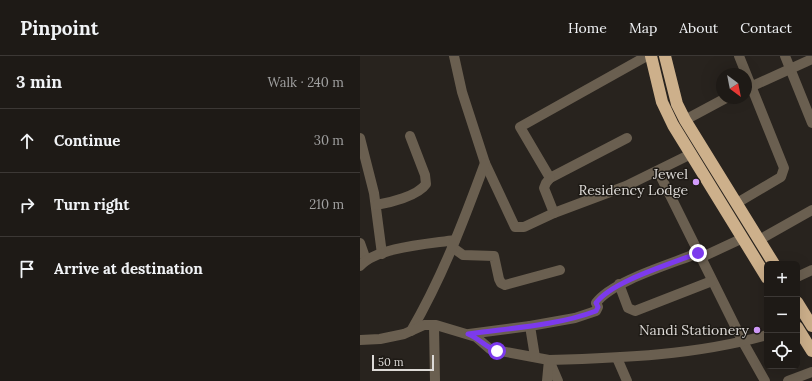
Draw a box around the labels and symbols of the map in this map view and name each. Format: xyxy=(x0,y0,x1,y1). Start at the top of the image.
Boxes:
north arrow xyxy=(716,68,752,104)
place label: Jewel Residency Lodge xyxy=(578,165,688,199)
marker: Jewel Residency Lodge xyxy=(691,177,701,187)
route end xyxy=(689,244,707,262)
place label: Nandi Stationery xyxy=(639,321,750,339)
marker: Nandi Stationery xyxy=(752,325,762,335)
route start xyxy=(488,342,506,360)
scale bar xyxy=(372,353,434,372)

